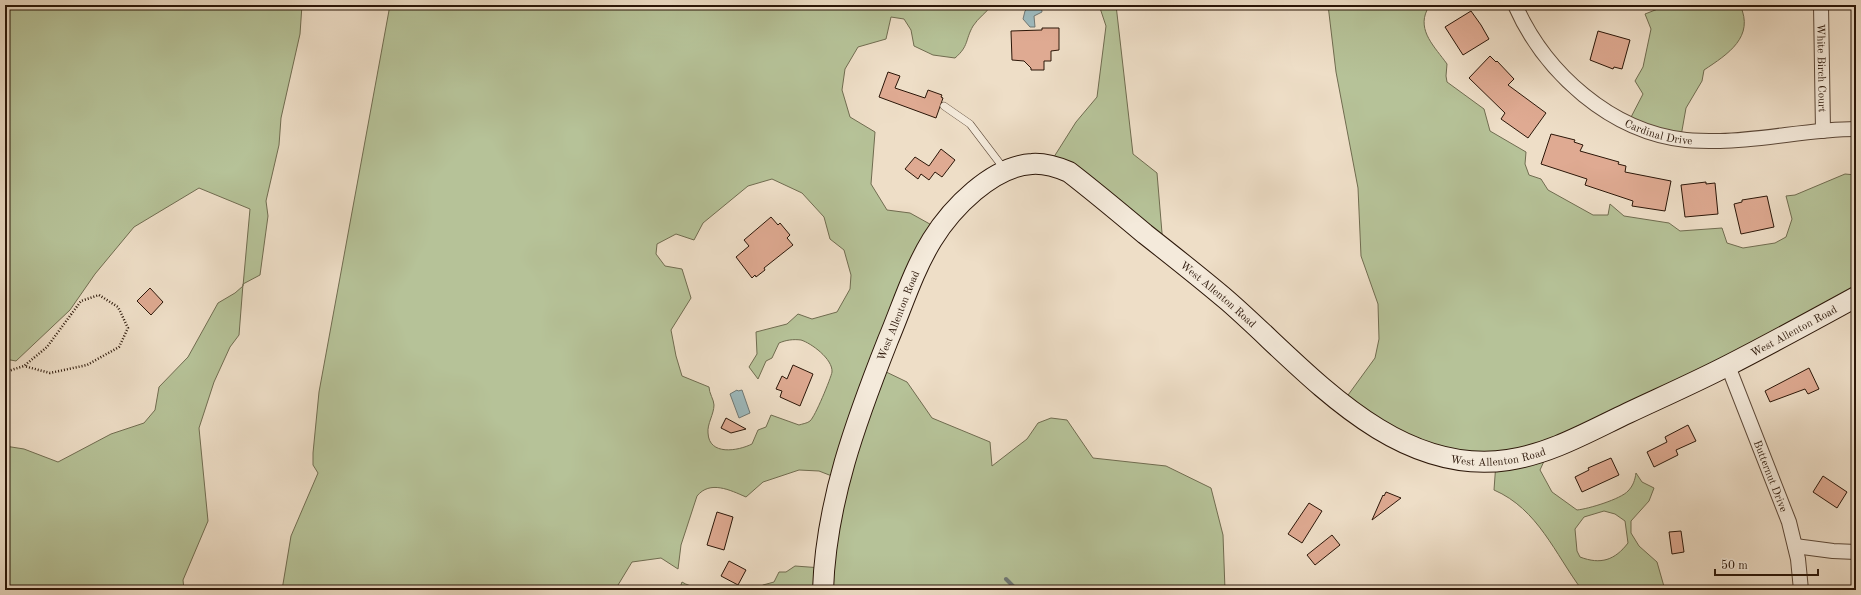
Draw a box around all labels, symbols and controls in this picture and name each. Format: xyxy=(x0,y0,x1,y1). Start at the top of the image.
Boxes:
street label: White Birch Court xyxy=(1814,24,1827,113)
street label: Cardinal Drive xyxy=(1622,118,1693,147)
street label: West Allenton Road xyxy=(1178,260,1258,331)
street label: West Allenton Road xyxy=(876,269,922,363)
street label: West Allenton Road xyxy=(1750,304,1839,360)
street label: Butternut Drive xyxy=(1751,439,1789,514)
street label: West Allenton Road xyxy=(1450,447,1548,469)
scale bar xyxy=(1715,551,1818,577)
text: 50 m xyxy=(1721,559,1748,572)

